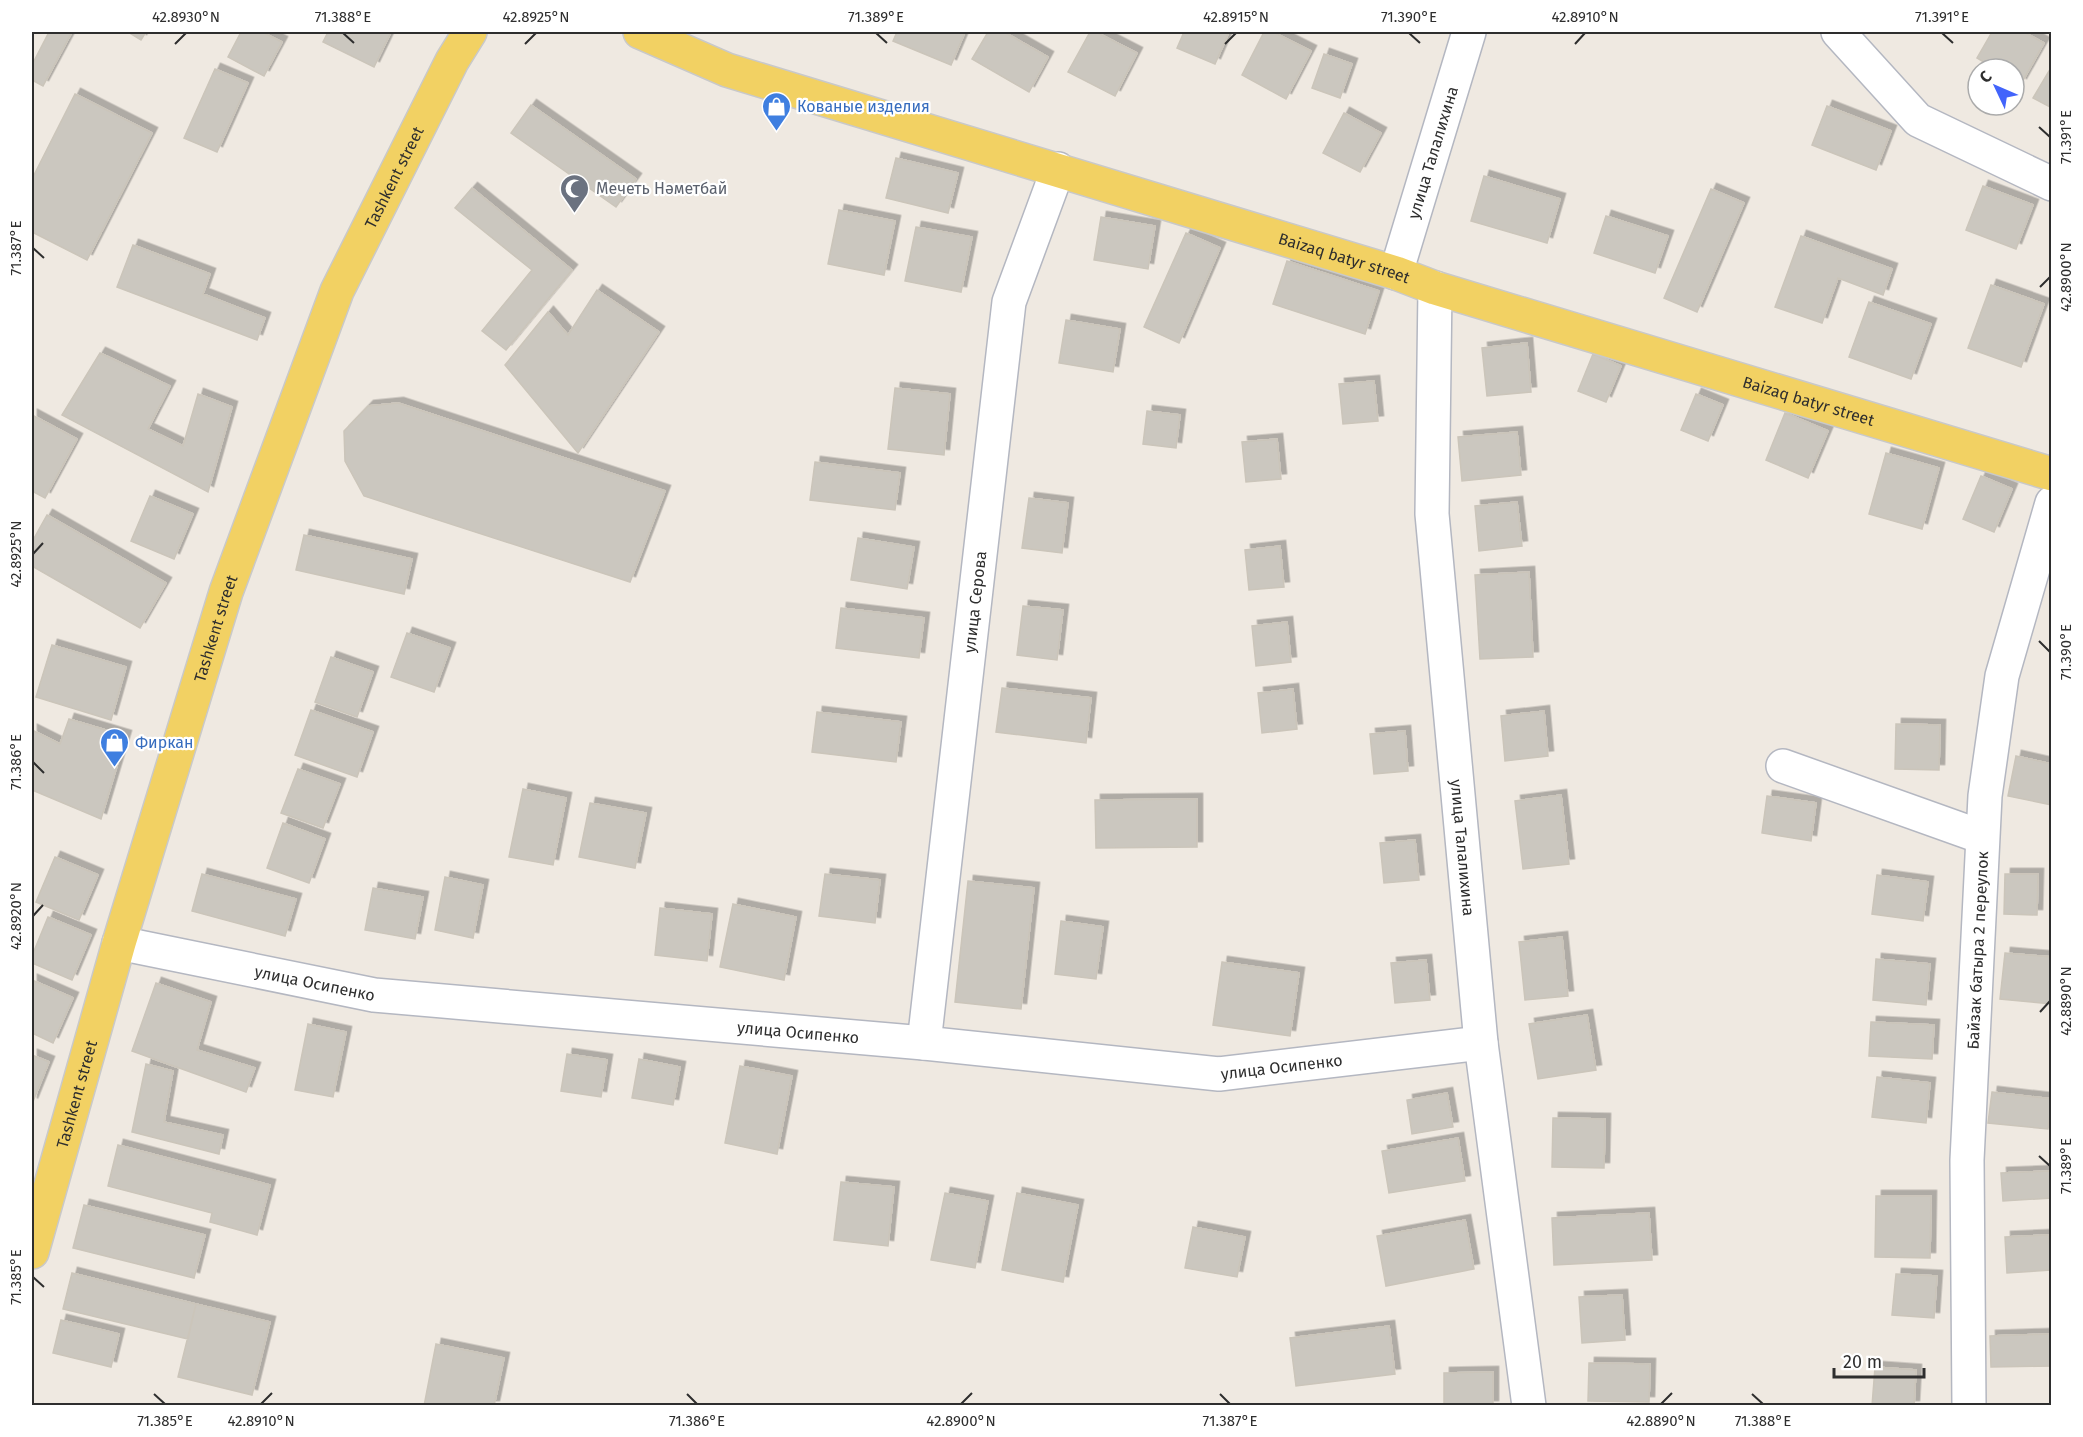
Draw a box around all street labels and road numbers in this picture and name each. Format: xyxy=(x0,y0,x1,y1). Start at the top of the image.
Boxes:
street label: улица Талалихина xyxy=(1404,84,1462,221)
street label: Tashkent street xyxy=(361,123,427,231)
street label: Baizaq batyr street xyxy=(1276,228,1413,287)
street label: Baizaq batyr street xyxy=(1740,372,1877,429)
street label: улица Серова xyxy=(959,550,990,654)
street label: Tashkent street xyxy=(190,572,241,684)
street label: улица Талалихина xyxy=(1447,778,1479,917)
street label: Байзак батыра 2 переулок xyxy=(1963,850,1992,1050)
street label: улица Осипенко xyxy=(253,961,377,1005)
street label: улица Осипенко xyxy=(736,1017,860,1047)
street label: Tashkent street xyxy=(52,1038,101,1150)
street label: улица Осипенко xyxy=(1220,1050,1344,1083)

